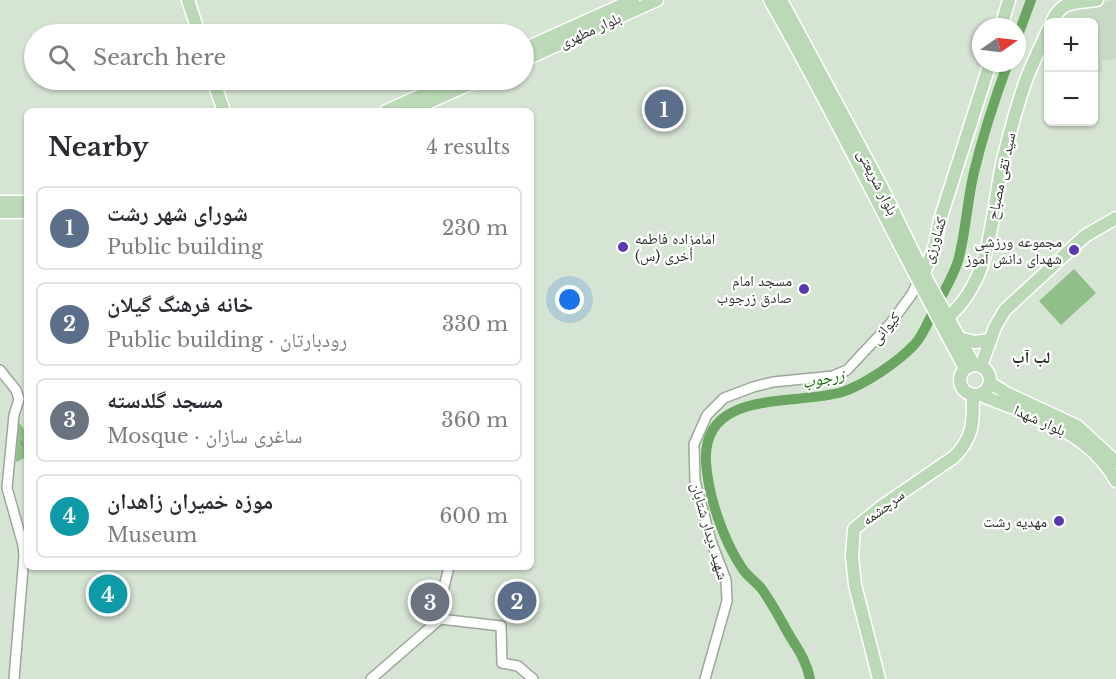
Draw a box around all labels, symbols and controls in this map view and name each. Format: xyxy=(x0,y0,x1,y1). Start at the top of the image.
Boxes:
street label: بلوار مطهری xyxy=(556,8,624,53)
north arrow xyxy=(972,18,1026,72)
map controls xyxy=(1044,18,1098,126)
button: + xyxy=(1044,18,1098,72)
search box xyxy=(24,24,534,90)
icon: search xyxy=(45,41,78,74)
text: Search here xyxy=(93,44,226,71)
button: − xyxy=(1044,72,1098,126)
pin: 1 xyxy=(644,86,684,132)
text: Nearby xyxy=(48,131,149,163)
street label: سید تقی مصباح xyxy=(983,131,1020,221)
text: 4 results xyxy=(426,135,510,159)
street label: بلوار شریعتی xyxy=(852,146,903,219)
text: شورای شهر رشت xyxy=(107,200,248,227)
street label: کشاورزی xyxy=(918,214,951,266)
text: 1 xyxy=(65,216,74,240)
text: 230 m xyxy=(442,216,508,240)
place label: امامزاده فاطمه اُخری (س) xyxy=(635,229,715,266)
place label: مجموعه ورزشی شهدای دانش آموز xyxy=(964,232,1062,269)
text: Public building xyxy=(107,235,263,259)
marker: امامزاده فاطمه اُخری (س) xyxy=(616,240,630,254)
marker: مجموعه ورزشی شهدای دانش آموز xyxy=(1067,243,1081,257)
place label: مسجد امام صادق زرجوب xyxy=(716,271,792,308)
marker: مسجد امام صادق زرجوب xyxy=(797,282,811,296)
your location xyxy=(555,285,584,314)
text: خانه فرهنگ گیلان xyxy=(107,291,253,318)
street label: کیوانی xyxy=(866,308,905,349)
text: 2 xyxy=(63,312,76,336)
text: 330 m xyxy=(442,312,508,336)
text: Public building · رودبارتان xyxy=(107,328,347,352)
district label: لب آب xyxy=(1012,347,1050,367)
water label: زرجوب xyxy=(800,363,848,392)
text: مسجد گلدسته xyxy=(107,387,223,414)
street label: بلوار شهدا xyxy=(1011,400,1069,440)
text: 3 xyxy=(63,408,76,432)
text: 360 m xyxy=(441,408,508,432)
text: Mosque · ساغری سازان xyxy=(107,424,302,448)
street label: شهید دیدار شتابان xyxy=(686,480,733,582)
street label: سرچشمه xyxy=(858,485,908,529)
text: موزه خمیران زاهدان xyxy=(107,488,273,515)
text: 4 xyxy=(63,504,76,528)
text: 600 m xyxy=(439,504,508,528)
place label: مهدیه رشت xyxy=(983,512,1047,531)
marker: مهدیه رشت xyxy=(1052,514,1066,528)
text: Museum xyxy=(107,523,197,547)
pin: 4 xyxy=(88,572,128,616)
pin: 2 xyxy=(498,578,536,624)
pin: 3 xyxy=(410,580,450,624)

